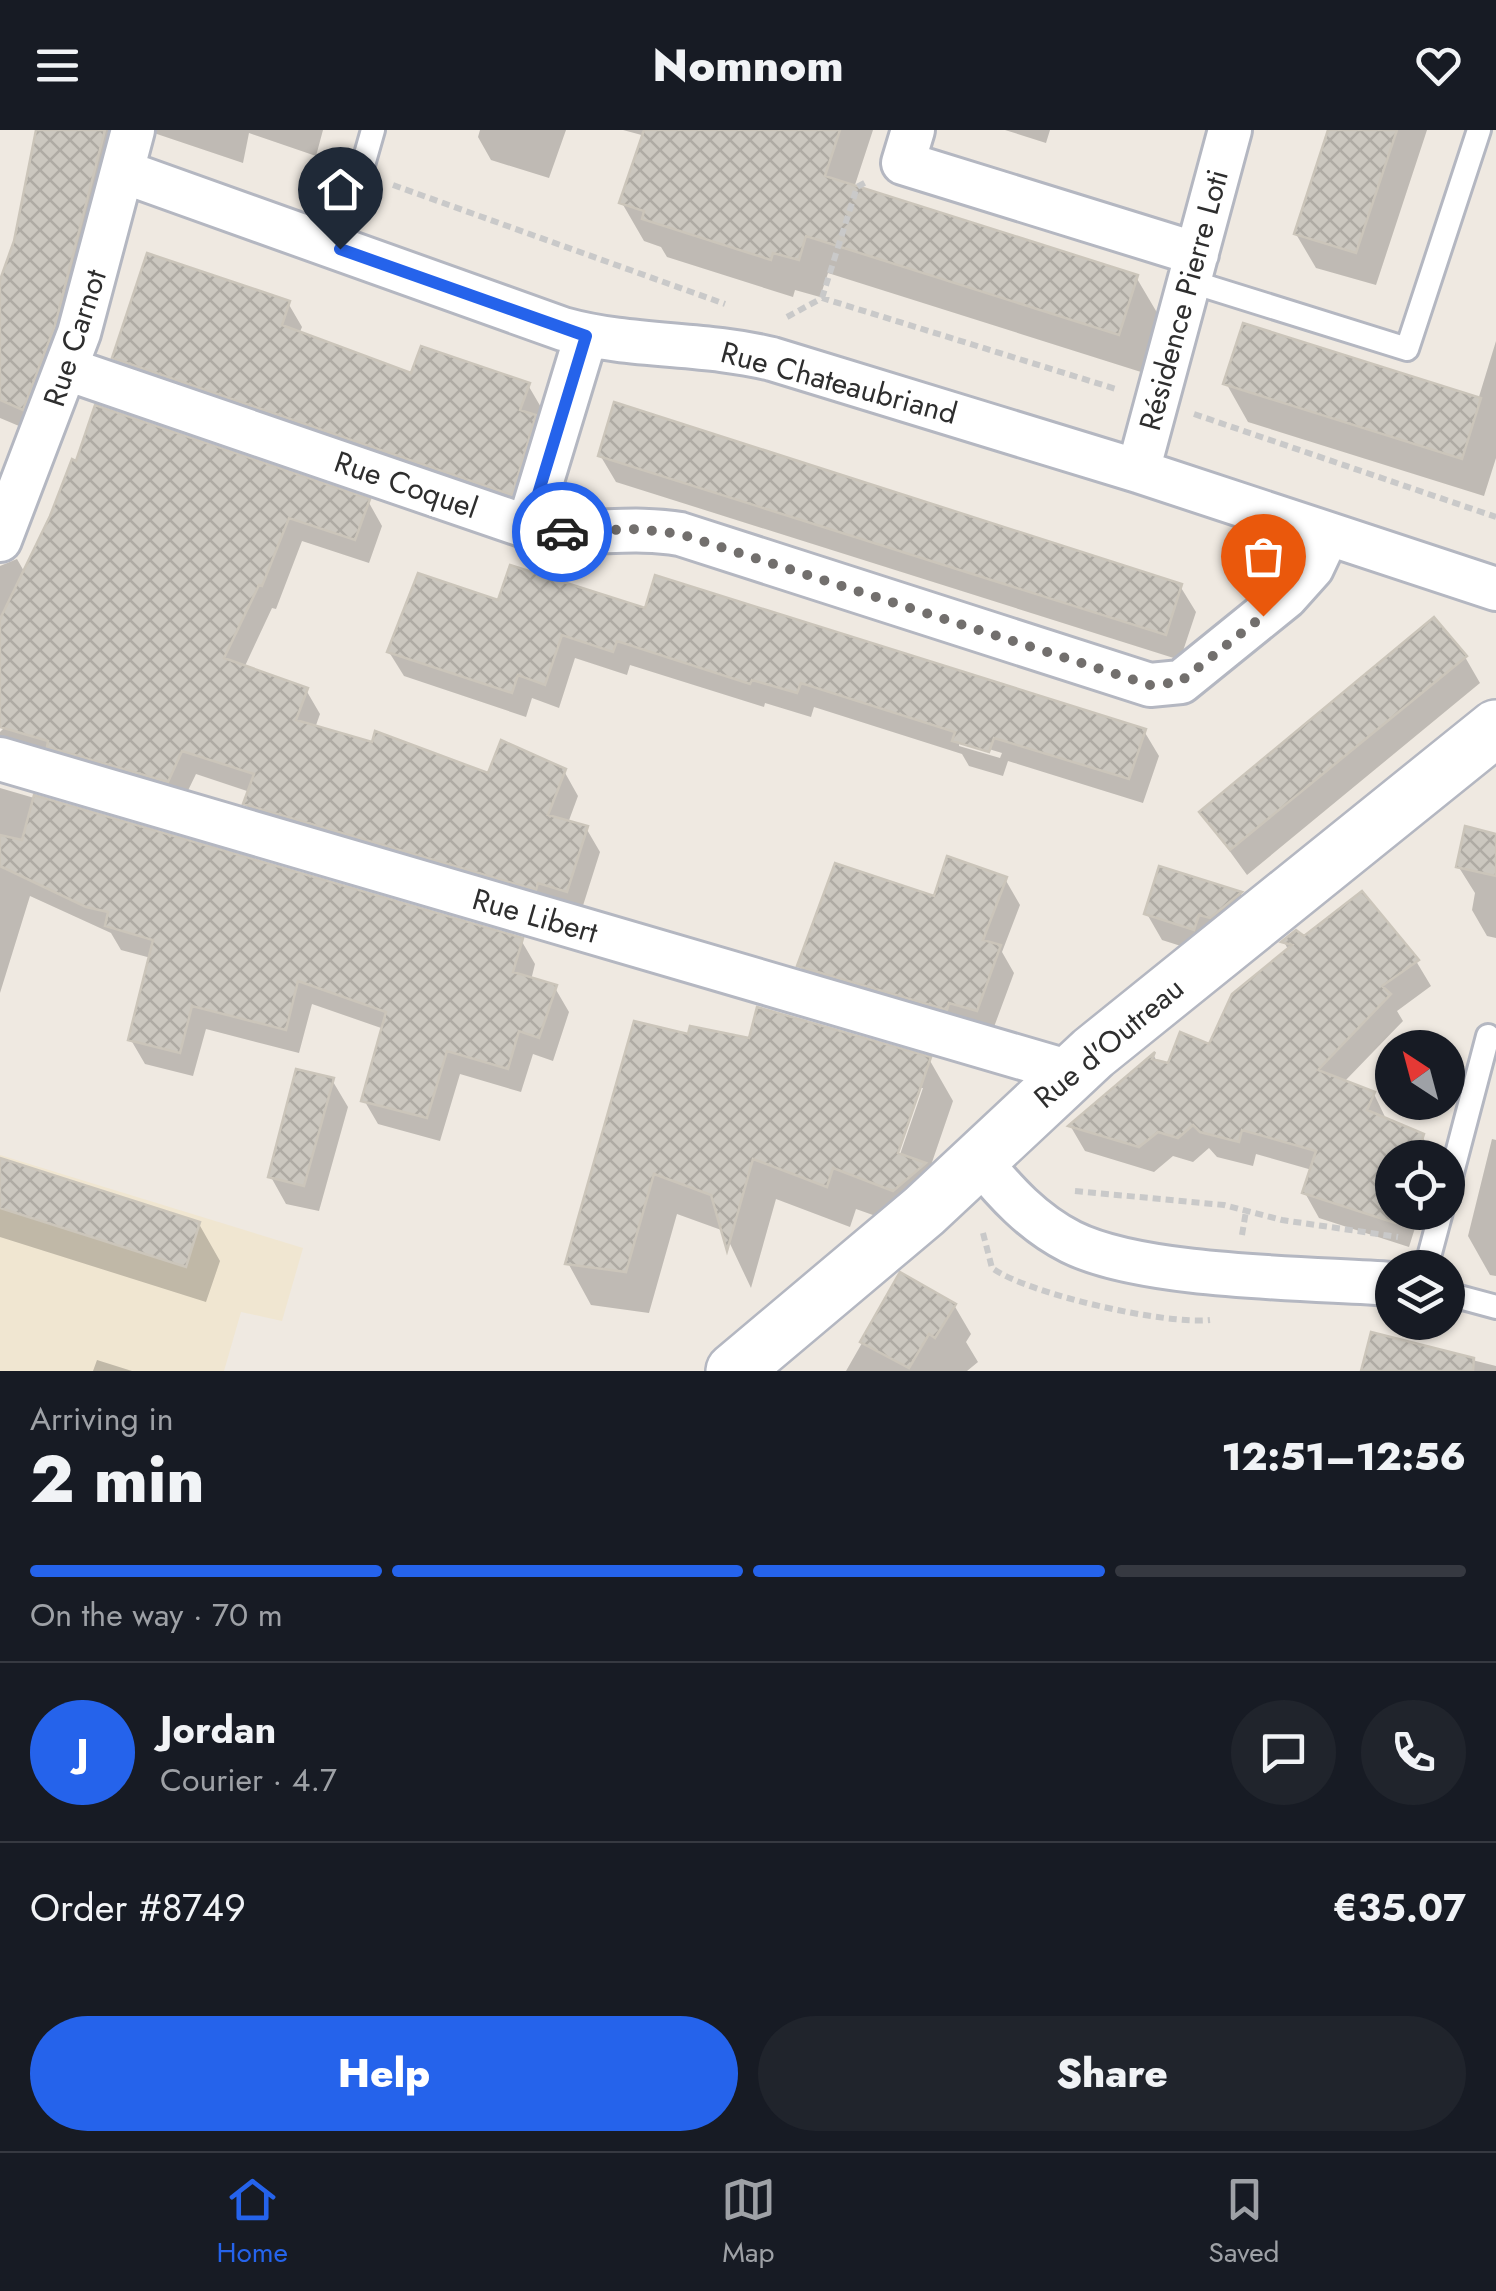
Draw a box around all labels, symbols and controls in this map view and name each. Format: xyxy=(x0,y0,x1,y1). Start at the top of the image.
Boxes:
text: Nomnom xyxy=(652,33,844,98)
icon: menu xyxy=(30,38,85,93)
icon: heart xyxy=(1411,38,1466,93)
pin xyxy=(298,147,383,250)
icon: home xyxy=(313,162,368,217)
street label: Résidence Pierre Loti xyxy=(1128,165,1239,435)
street label: Rue Carnot xyxy=(32,263,117,412)
street label: Rue Chateaubriand xyxy=(716,330,962,435)
street label: Rue Coquel xyxy=(329,440,484,529)
courier xyxy=(512,482,612,582)
icon: car xyxy=(535,505,590,560)
pin xyxy=(1221,514,1306,617)
icon: bag xyxy=(1236,529,1291,584)
street label: Rue Libert xyxy=(468,877,604,954)
street label: Rue d'Outreau xyxy=(1024,967,1193,1118)
north arrow xyxy=(1375,1030,1465,1120)
map controls xyxy=(1375,1030,1465,1340)
button: locate xyxy=(1375,1140,1465,1230)
button: layers xyxy=(1375,1250,1465,1340)
text: Arriving in xyxy=(30,1396,174,1442)
text: 12:51–12:56 xyxy=(1222,1429,1466,1484)
text: 2 min xyxy=(30,1432,205,1526)
text: On the way · 70 m xyxy=(30,1592,283,1638)
button: chat xyxy=(1231,1700,1336,1805)
button: phone xyxy=(1361,1700,1466,1805)
text: Jordan xyxy=(160,1702,276,1757)
text: J xyxy=(76,1725,89,1780)
text: Courier · 4.7 xyxy=(160,1757,337,1803)
text: Order #8749 xyxy=(30,1880,246,1935)
text: €35.07 xyxy=(1333,1880,1466,1935)
button: Help xyxy=(30,2016,738,2131)
button: Share xyxy=(758,2016,1466,2131)
tab: Home xyxy=(216,2172,288,2273)
tab: Map xyxy=(721,2172,776,2273)
tab: Saved xyxy=(1209,2172,1280,2273)

